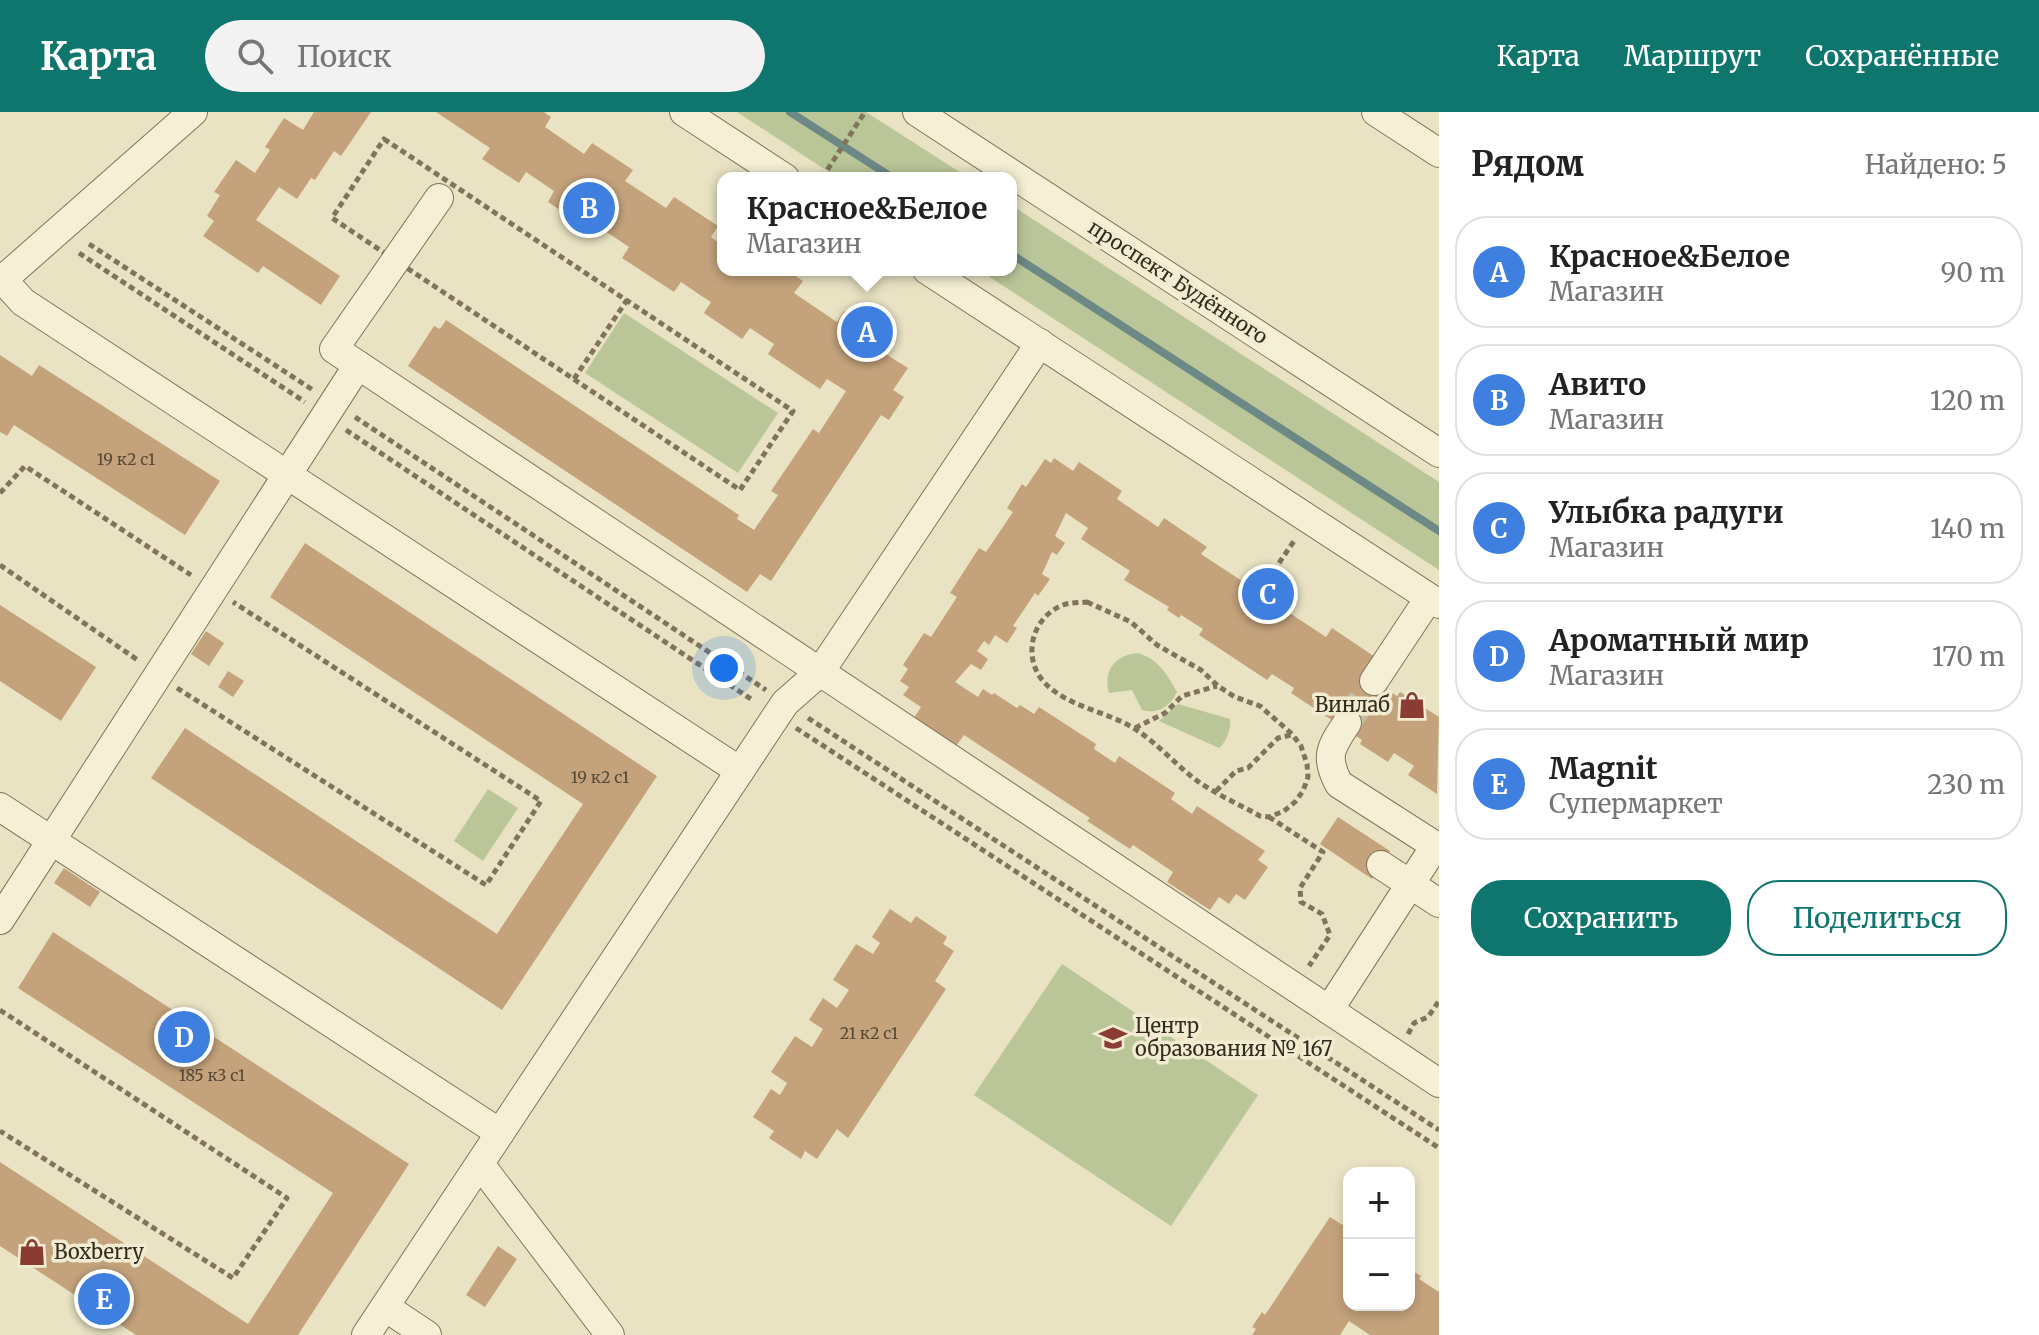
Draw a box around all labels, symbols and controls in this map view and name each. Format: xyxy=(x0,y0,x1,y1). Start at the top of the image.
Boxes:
search box xyxy=(205,20,765,92)
text: Карта xyxy=(40,33,157,80)
icon: search xyxy=(233,34,277,78)
text: Поиск xyxy=(297,37,392,75)
text: Карта xyxy=(1496,38,1580,74)
text: Маршрут xyxy=(1624,38,1761,74)
text: Сохранённые xyxy=(1805,38,1999,74)
text: Рядом xyxy=(1471,143,1584,185)
text: Найдено: 5 xyxy=(1865,148,2007,181)
popup xyxy=(717,172,1017,276)
pin: B xyxy=(563,178,615,238)
text: Красное&Белое xyxy=(747,189,987,227)
street label: проспект Будённого xyxy=(1084,214,1273,349)
text: Магазин xyxy=(747,227,862,260)
text: Красное&Белое xyxy=(1549,237,1790,275)
text: A xyxy=(1490,256,1508,289)
text: 90 m xyxy=(1941,256,2005,289)
text: Магазин xyxy=(1549,275,1664,308)
pin: A xyxy=(841,302,893,362)
text: Авито xyxy=(1549,365,1646,403)
text: B xyxy=(1490,384,1508,417)
text: 120 m xyxy=(1930,384,2005,417)
text: Магазин xyxy=(1549,403,1664,436)
house number: 19 к2 с1 xyxy=(97,449,155,469)
text: Улыбка радуги xyxy=(1549,493,1784,531)
text: C xyxy=(1490,512,1508,545)
text: 140 m xyxy=(1930,512,2005,545)
text: Магазин xyxy=(1549,531,1664,564)
pin: C xyxy=(1242,564,1294,624)
text: Ароматный мир xyxy=(1549,621,1809,659)
text: D xyxy=(1489,640,1509,673)
text: 170 m xyxy=(1932,640,2005,673)
your location xyxy=(704,648,744,688)
text: Магазин xyxy=(1549,659,1664,692)
shop icon: Винлаб xyxy=(1397,690,1427,720)
place label: Винлаб xyxy=(1315,692,1390,717)
text: Magnit xyxy=(1549,749,1658,787)
house number: 19 к2 с1 xyxy=(571,767,629,787)
text: E xyxy=(1491,768,1507,801)
text: 230 m xyxy=(1927,768,2005,801)
text: Супермаркет xyxy=(1549,787,1723,820)
button: Сохранить xyxy=(1471,880,1731,956)
button: Поделиться xyxy=(1747,880,2007,956)
pin: D xyxy=(158,1007,210,1067)
place label: Центр образования № 167 xyxy=(1135,1013,1333,1061)
house number: 21 к2 с1 xyxy=(840,1023,898,1043)
school or university icon: Центр образования № 167 xyxy=(1098,1023,1128,1053)
house number: 185 к3 с1 xyxy=(179,1065,245,1085)
map controls xyxy=(1343,1167,1415,1311)
button: + xyxy=(1343,1167,1415,1239)
shop icon: Boxberry xyxy=(17,1237,47,1267)
place label: Boxberry xyxy=(54,1239,144,1264)
button: − xyxy=(1343,1239,1415,1311)
pin: E xyxy=(78,1269,130,1329)

